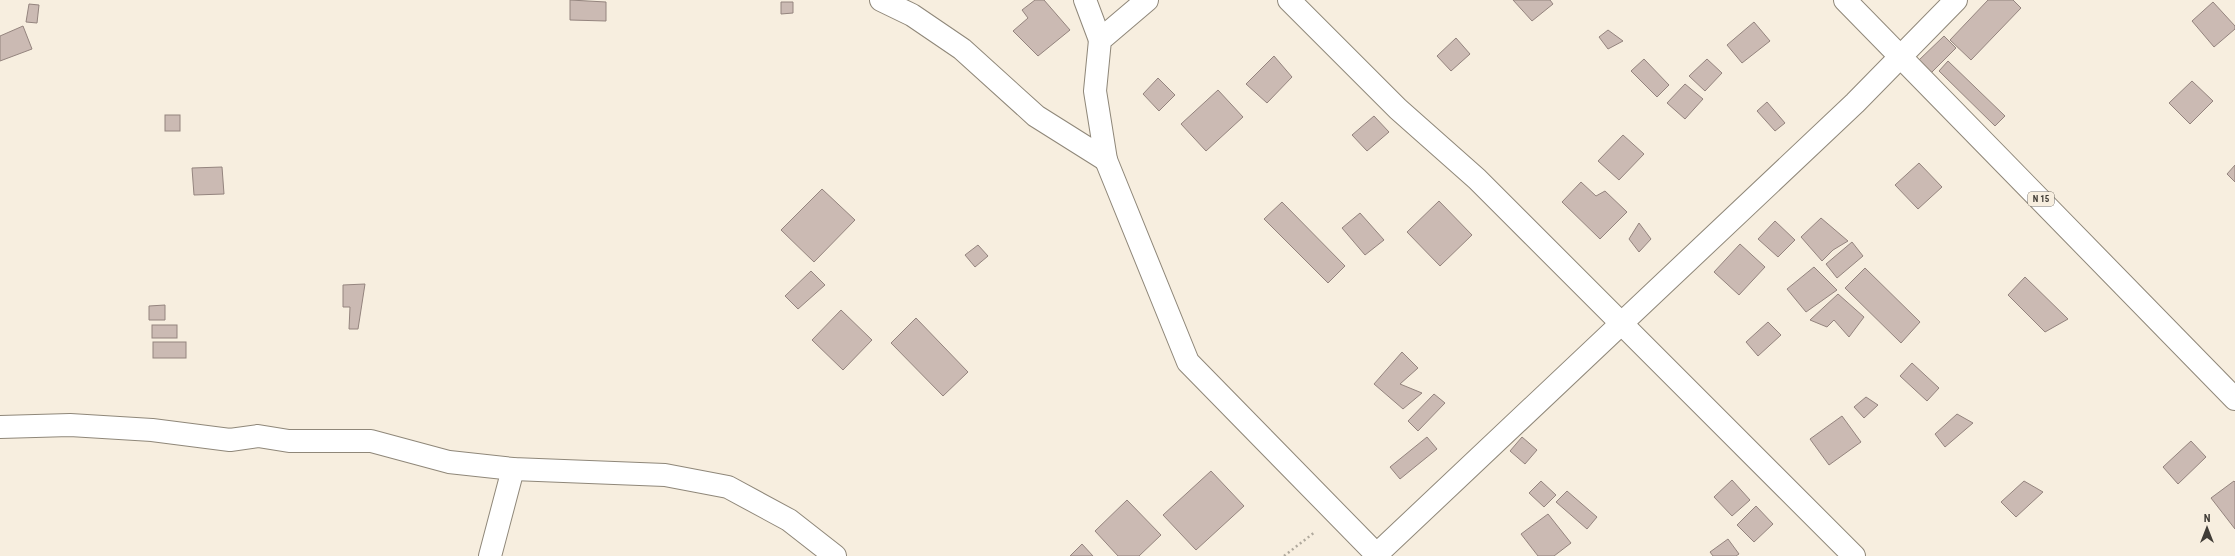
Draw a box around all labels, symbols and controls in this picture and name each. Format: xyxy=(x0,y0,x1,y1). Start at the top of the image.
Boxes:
road number: N 15 xyxy=(2028,192,2054,206)
north arrow xyxy=(2187,508,2227,548)
text: N xyxy=(2204,512,2211,525)

